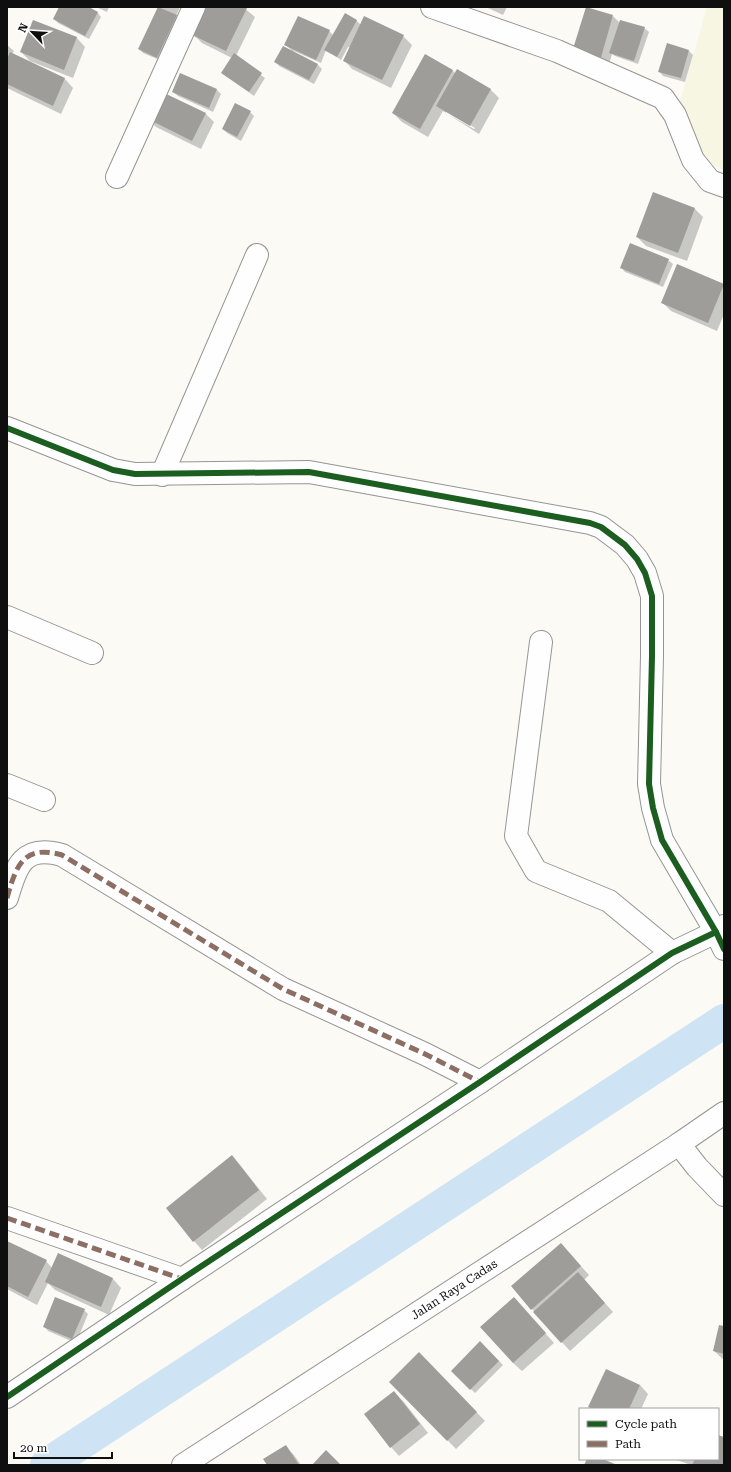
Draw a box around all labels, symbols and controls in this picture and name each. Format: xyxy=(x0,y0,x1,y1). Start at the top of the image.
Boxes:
north arrow xyxy=(12,12,52,52)
text: N xyxy=(16,21,31,35)
street label: Jalan Raya Cadas xyxy=(408,1256,500,1323)
legend xyxy=(579,1408,719,1460)
text: Cycle path xyxy=(615,1417,677,1431)
scale bar xyxy=(14,1434,112,1460)
text: Path xyxy=(615,1437,641,1451)
text: 20 m xyxy=(20,1441,47,1455)

